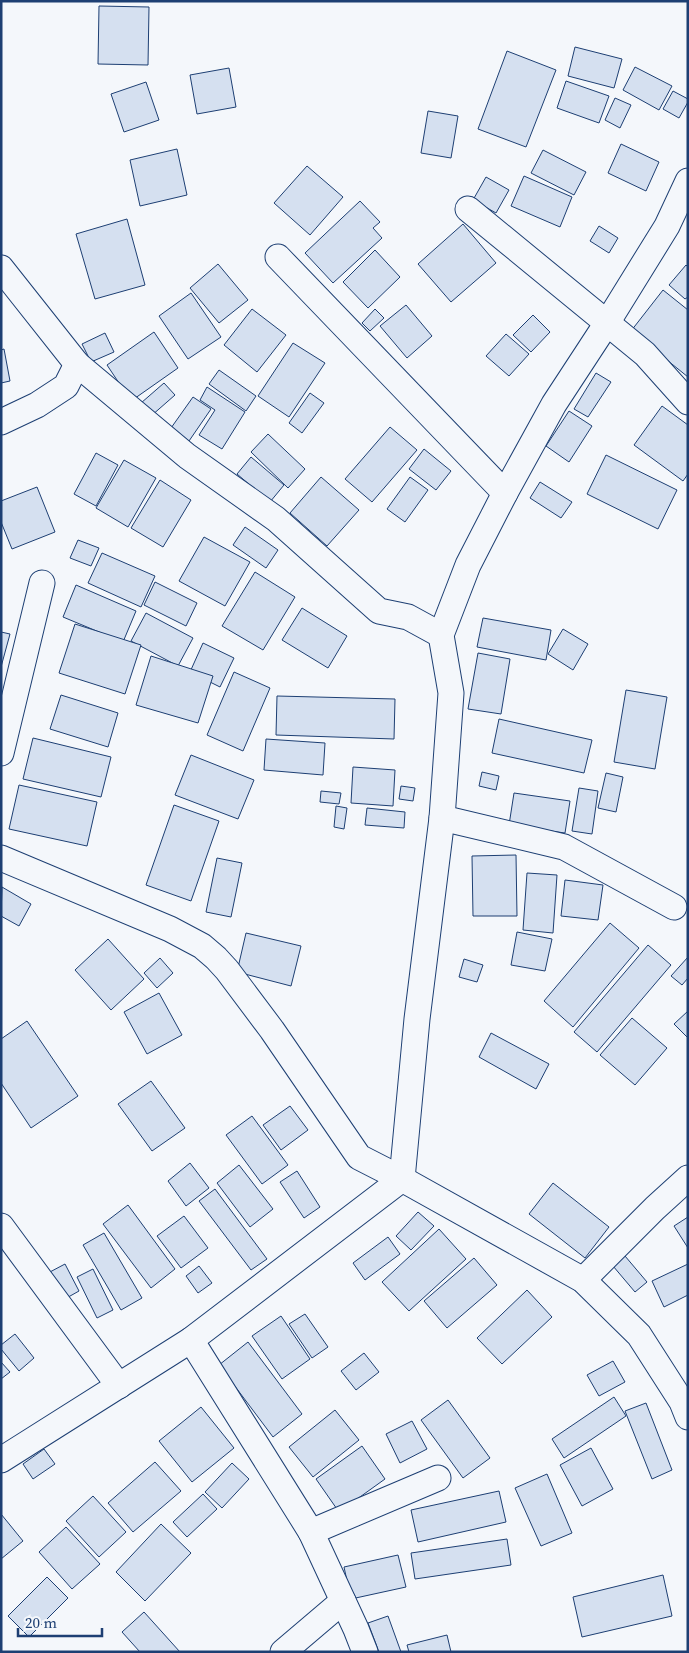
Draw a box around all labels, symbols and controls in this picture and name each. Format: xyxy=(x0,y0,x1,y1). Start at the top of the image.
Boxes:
scale bar xyxy=(18,1606,101,1638)
text: 20 m xyxy=(25,1612,57,1633)

